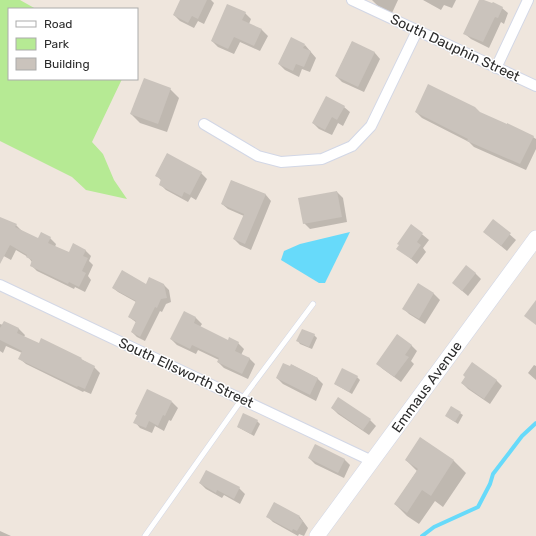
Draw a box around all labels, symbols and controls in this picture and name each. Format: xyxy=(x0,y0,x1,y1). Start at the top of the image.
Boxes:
legend xyxy=(8,8,138,80)
street label: South Dauphin Street xyxy=(387,10,523,86)
text: Road xyxy=(44,17,72,31)
text: Park xyxy=(44,37,70,51)
text: Building xyxy=(44,57,90,71)
street label: South Ellsworth Street xyxy=(116,334,257,412)
street label: Emmaus Avenue xyxy=(388,338,466,436)

